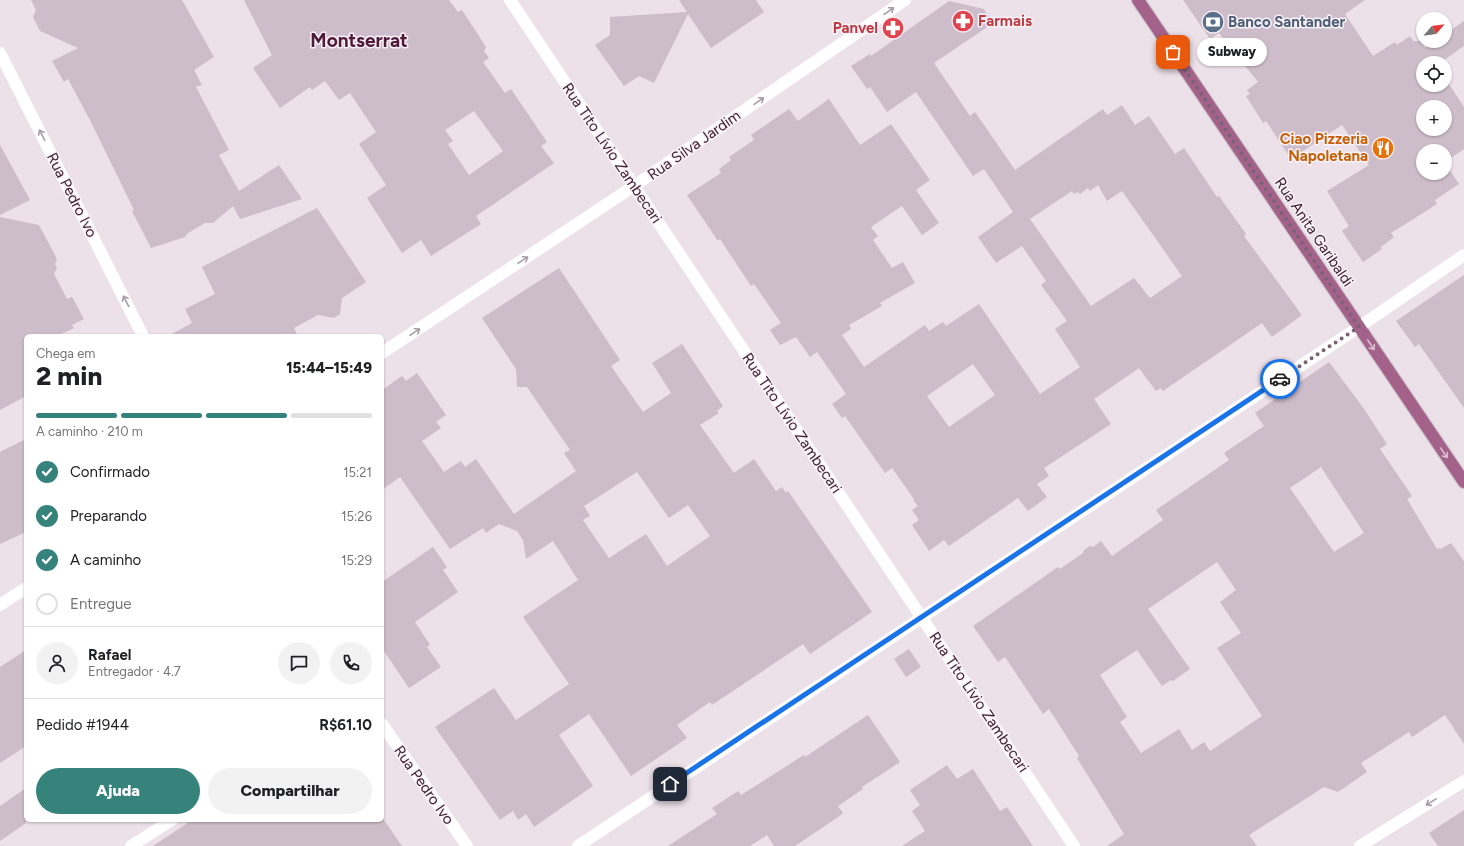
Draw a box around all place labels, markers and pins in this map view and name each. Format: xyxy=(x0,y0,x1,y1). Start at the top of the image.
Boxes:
pharmacy icon: Farmais xyxy=(950,8,976,34)
bank icon: Banco Santander xyxy=(1200,9,1226,35)
place label: Farmais xyxy=(978,12,1032,30)
place label: Banco Santander xyxy=(1228,13,1345,31)
pharmacy icon: Panvel xyxy=(880,15,906,41)
place label: Panvel xyxy=(833,19,878,37)
pin xyxy=(1156,35,1190,69)
callout: Subway xyxy=(1197,38,1267,66)
place label: Ciao Pizzeria Napoletana xyxy=(1280,130,1368,165)
restaurant icon: Ciao Pizzeria Napoletana xyxy=(1370,135,1396,161)
pin xyxy=(653,767,687,801)

